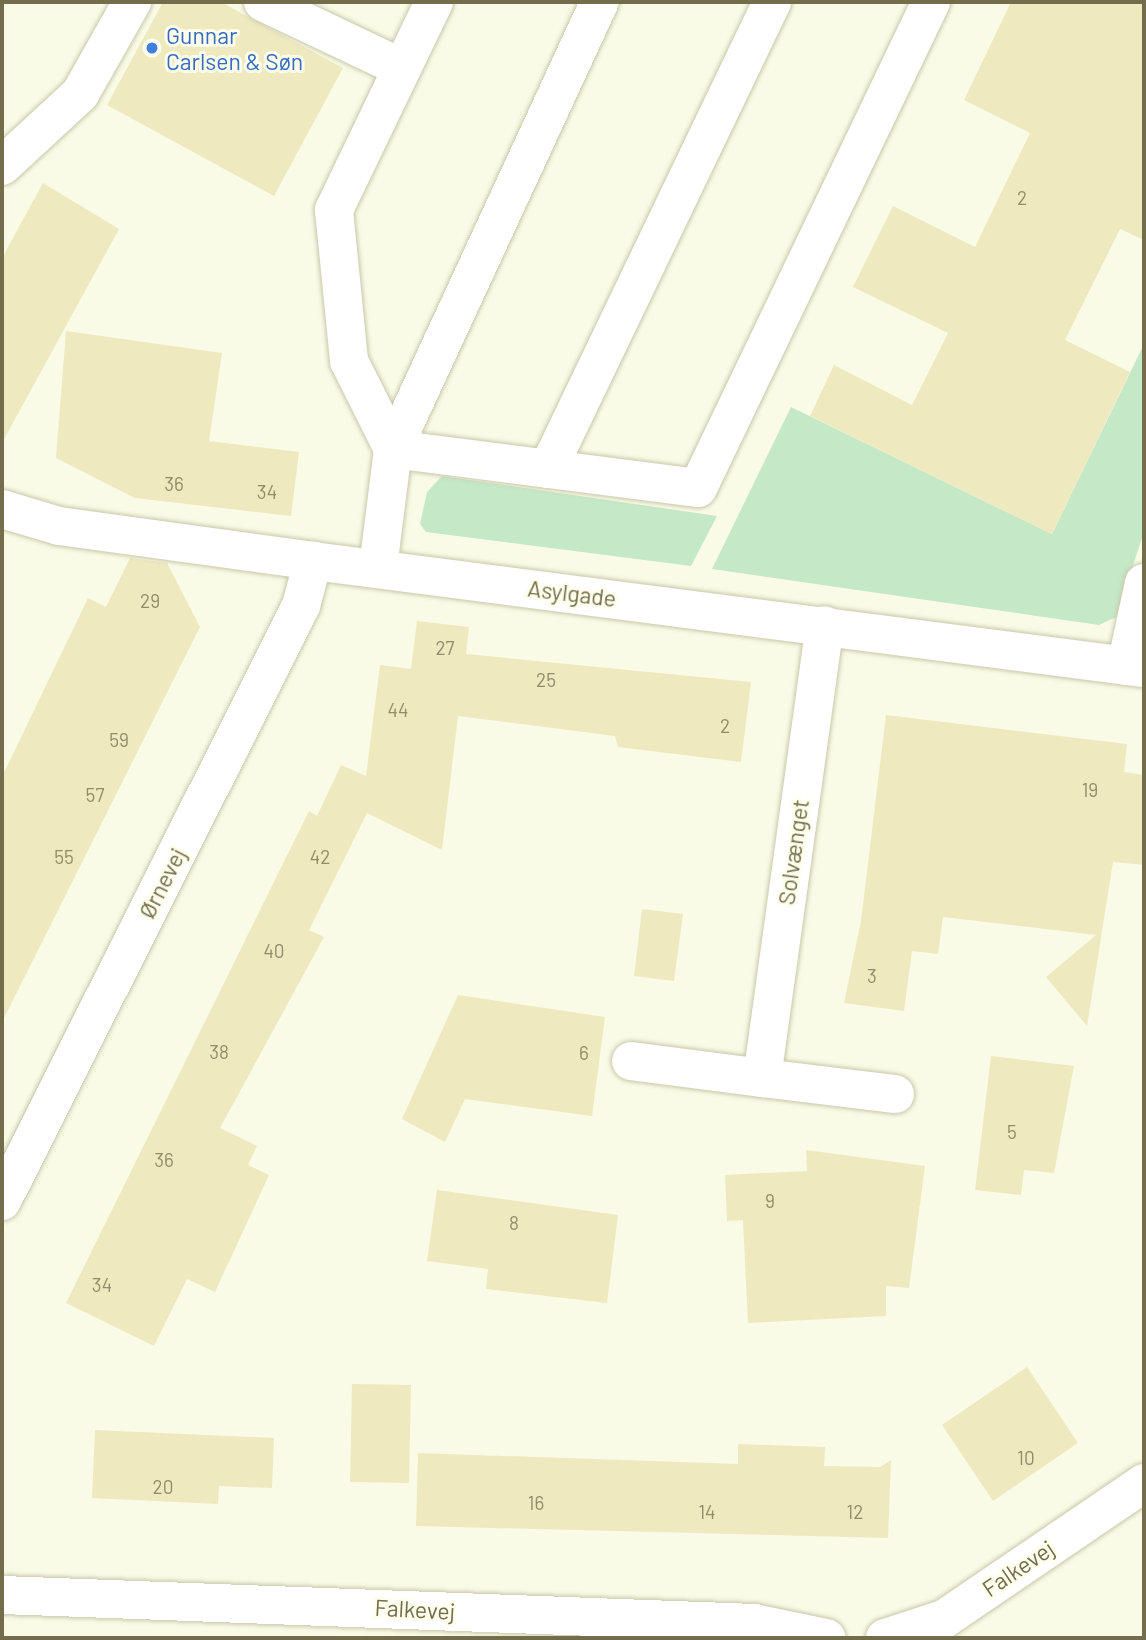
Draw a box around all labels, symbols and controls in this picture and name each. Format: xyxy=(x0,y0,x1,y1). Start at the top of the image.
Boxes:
place label: Gunnar Carlsen & Søn xyxy=(166,21,303,75)
marker: Gunnar Carlsen & Søn xyxy=(144,40,160,56)
house number: 2 xyxy=(1017,187,1027,209)
house number: 36 xyxy=(164,473,184,495)
house number: 34 xyxy=(257,481,277,503)
street label: Asylgade xyxy=(526,574,618,612)
house number: 29 xyxy=(140,590,160,612)
house number: 27 xyxy=(435,637,455,659)
house number: 25 xyxy=(536,669,556,691)
house number: 44 xyxy=(388,699,408,721)
house number: 2 xyxy=(720,715,730,737)
house number: 59 xyxy=(109,729,129,751)
house number: 19 xyxy=(1082,779,1098,801)
house number: 57 xyxy=(86,784,104,806)
street label: Solvænget xyxy=(772,797,814,907)
street label: Ørnevej xyxy=(133,843,191,923)
house number: 55 xyxy=(54,846,74,868)
house number: 42 xyxy=(310,846,330,868)
house number: 40 xyxy=(263,940,285,962)
house number: 3 xyxy=(867,965,877,987)
house number: 38 xyxy=(209,1041,229,1063)
house number: 6 xyxy=(579,1042,589,1064)
house number: 5 xyxy=(1007,1121,1017,1143)
house number: 36 xyxy=(154,1149,174,1171)
house number: 9 xyxy=(765,1190,775,1212)
house number: 8 xyxy=(509,1212,519,1234)
house number: 34 xyxy=(92,1274,112,1296)
house number: 10 xyxy=(1017,1447,1035,1469)
house number: 20 xyxy=(153,1476,173,1498)
house number: 16 xyxy=(528,1492,544,1514)
house number: 14 xyxy=(698,1501,716,1523)
house number: 12 xyxy=(847,1501,863,1523)
street label: Falkevej xyxy=(977,1534,1059,1602)
street label: Falkevej xyxy=(374,1593,456,1625)

